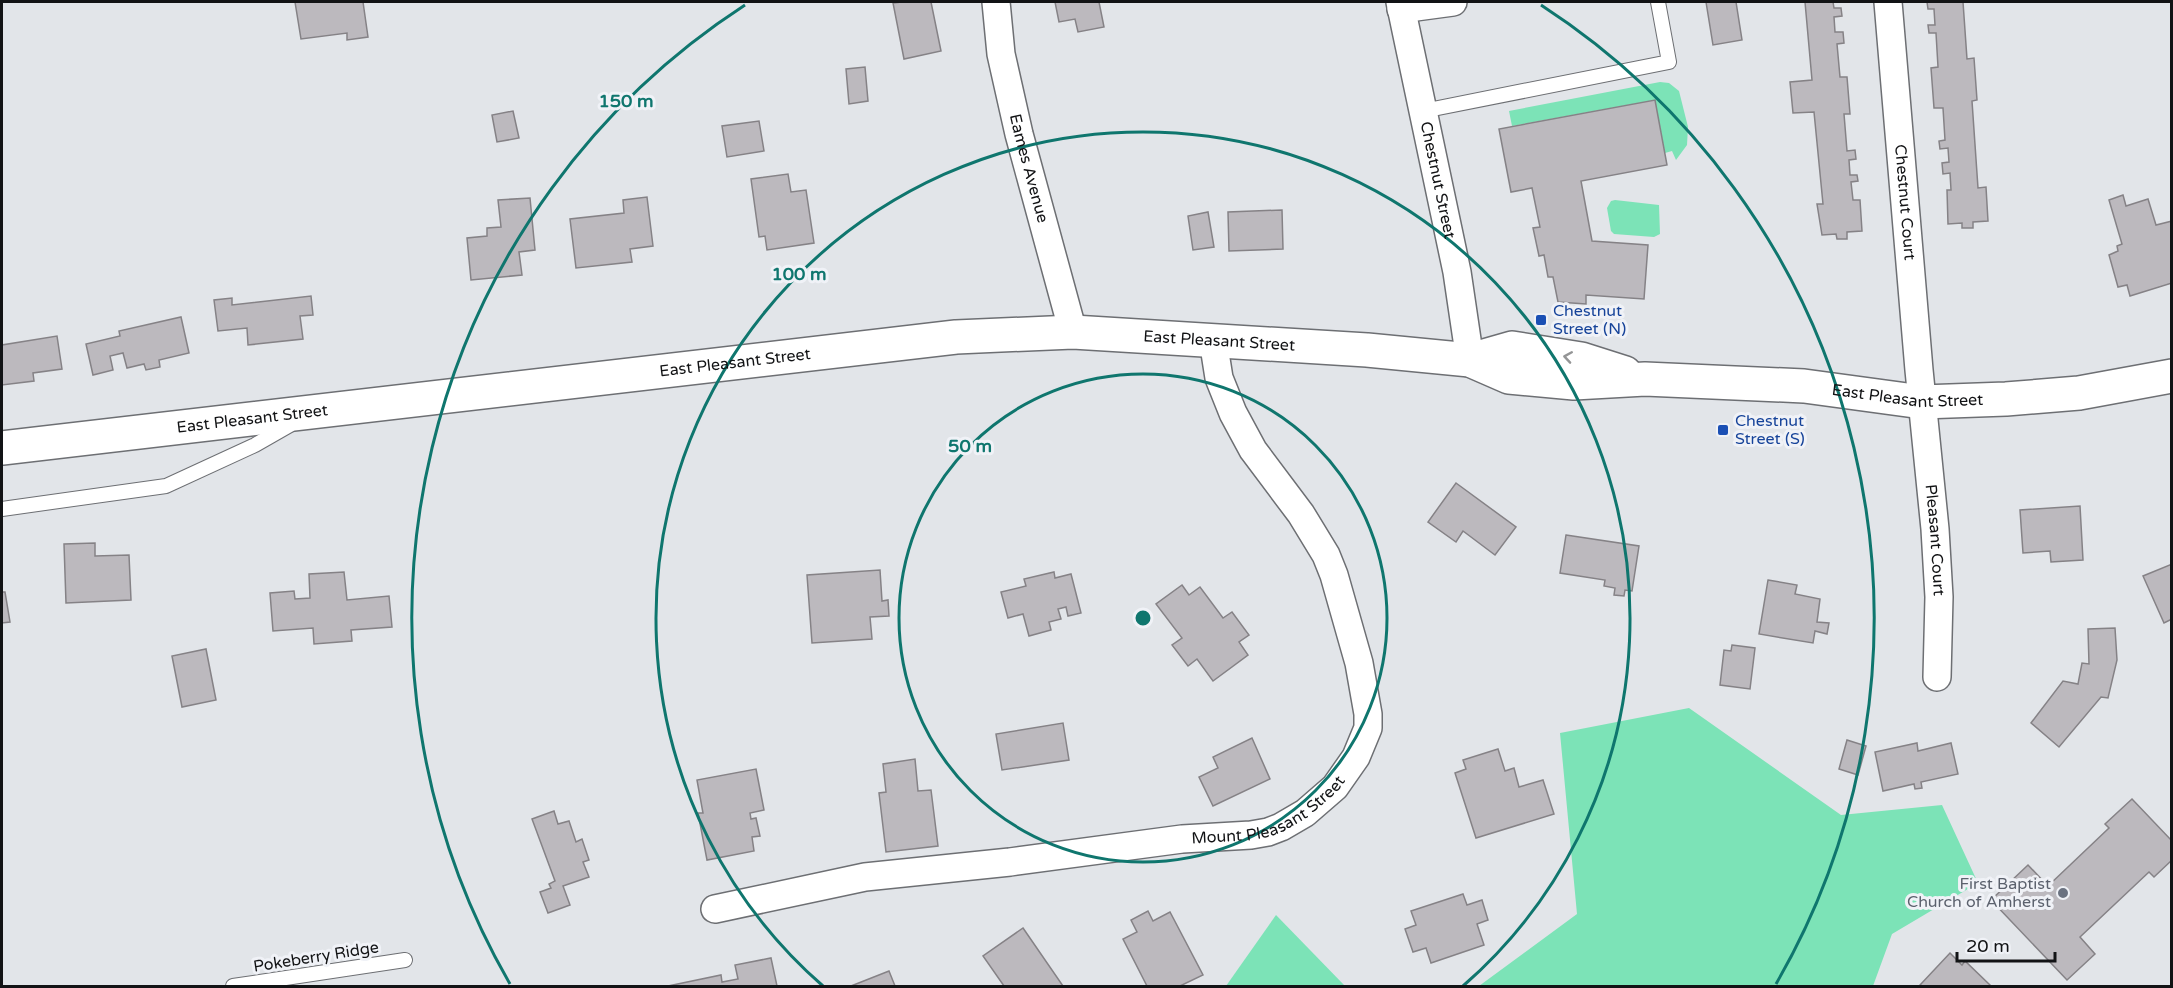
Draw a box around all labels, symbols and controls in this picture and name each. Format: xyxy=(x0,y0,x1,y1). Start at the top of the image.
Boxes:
text: 150 m xyxy=(598,90,654,112)
street label: Eames Avenue xyxy=(1005,112,1053,225)
street label: Chestnut Street xyxy=(1415,120,1460,240)
street label: Chestnut Court xyxy=(1890,144,1920,261)
text: 100 m xyxy=(771,263,827,285)
place label: Chestnut Street (N) xyxy=(1553,301,1626,339)
marker: Chestnut Street (N) xyxy=(1534,313,1548,327)
street label: East Pleasant Street xyxy=(1143,326,1296,356)
street label: East Pleasant Street xyxy=(658,344,812,381)
one-way arrow xyxy=(1564,351,1573,363)
street label: East Pleasant Street xyxy=(1831,380,1984,412)
street label: East Pleasant Street xyxy=(176,400,329,438)
place label: Chestnut Street (S) xyxy=(1735,411,1805,449)
marker: Chestnut Street (S) xyxy=(1716,423,1730,437)
text: 50 m xyxy=(948,435,992,457)
street label: Pleasant Court xyxy=(1921,483,1949,596)
centre of rings xyxy=(1133,608,1153,628)
street label: Mount Pleasant Street xyxy=(1191,772,1350,848)
place label: First Baptist Church of Amherst xyxy=(1907,874,2051,912)
marker: First Baptist Church of Amherst xyxy=(2056,886,2070,900)
scale bar xyxy=(1957,925,2054,963)
text: 20 m xyxy=(1966,935,2010,957)
street label: Pokeberry Ridge xyxy=(252,937,380,977)

